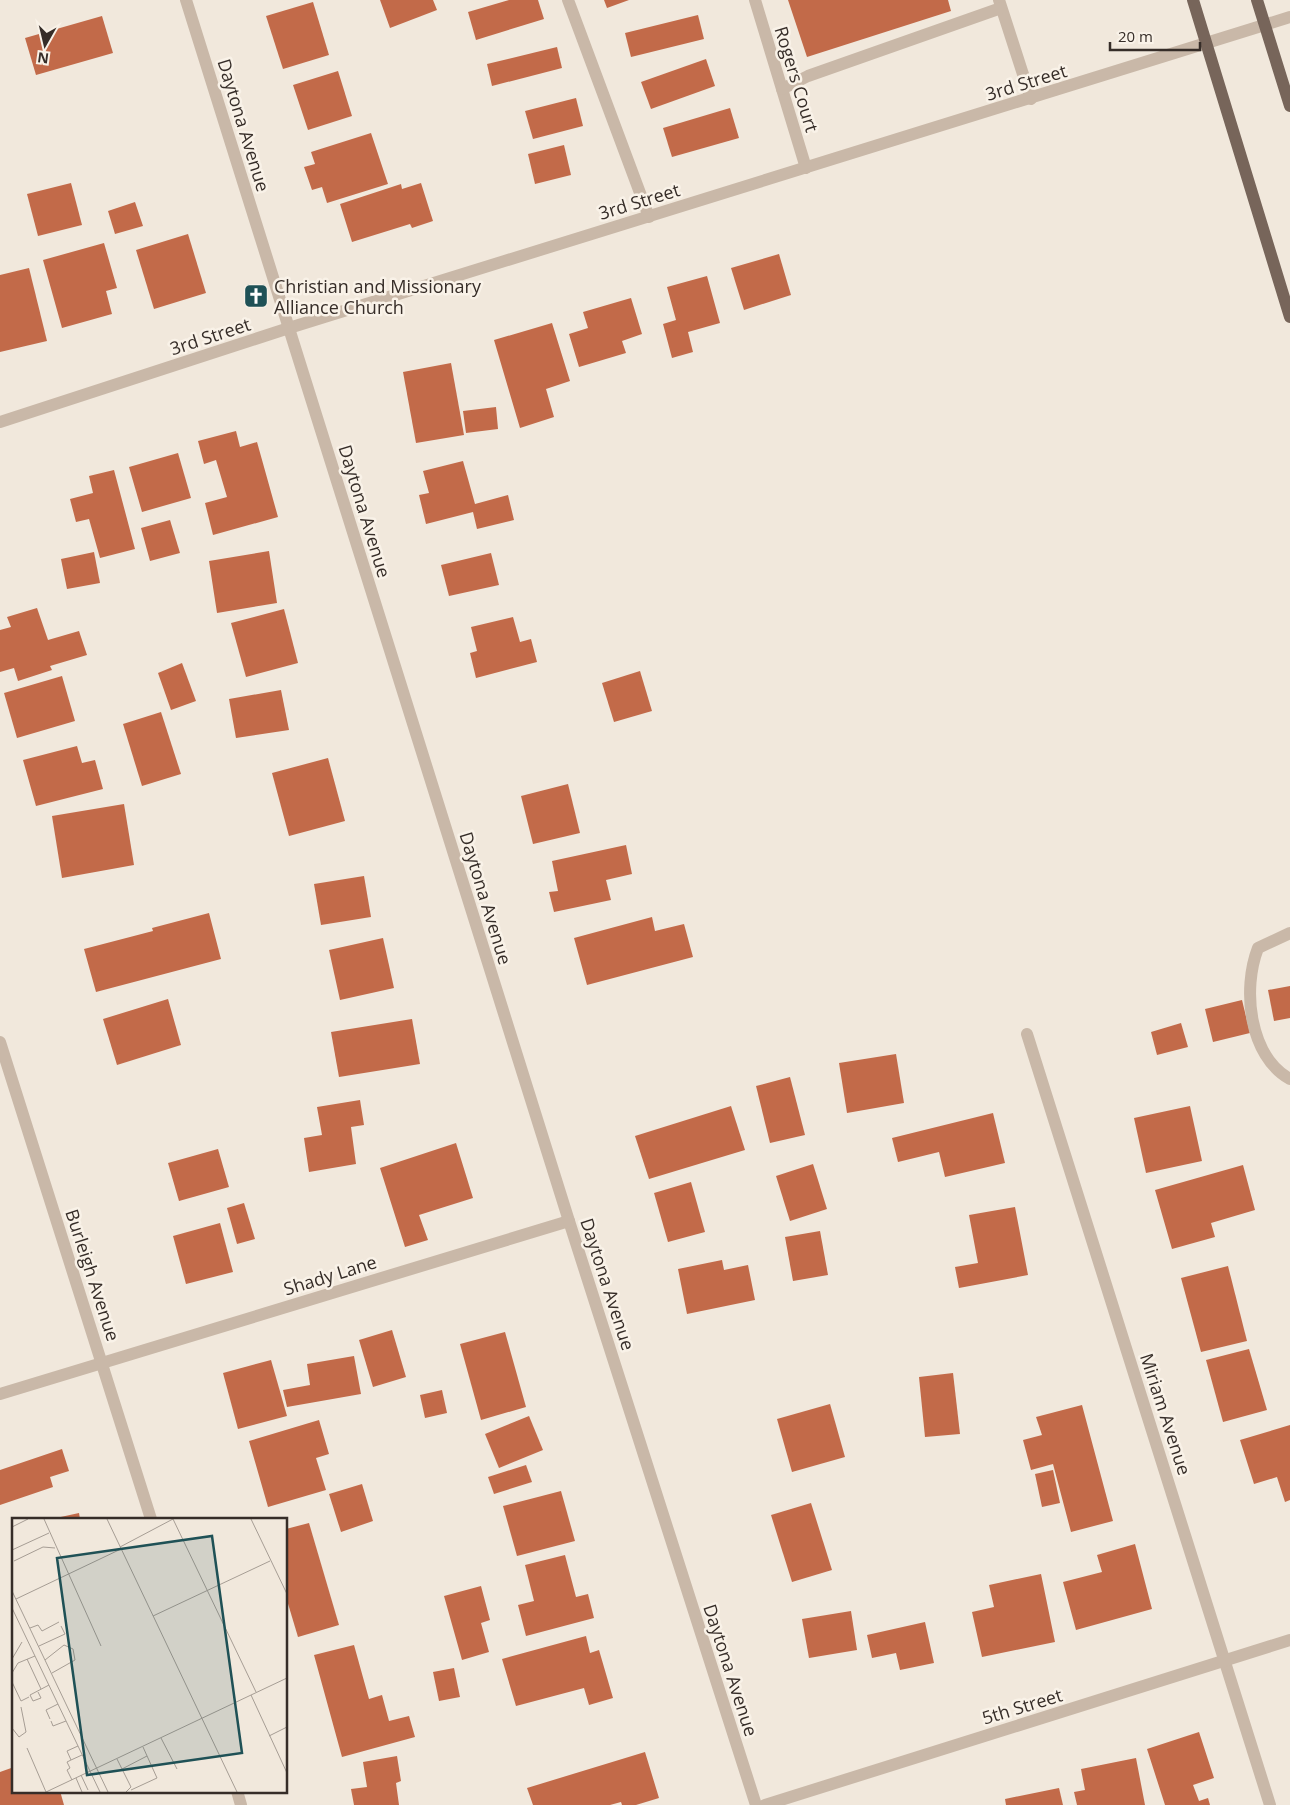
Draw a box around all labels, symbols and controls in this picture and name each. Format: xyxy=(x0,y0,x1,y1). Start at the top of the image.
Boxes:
north arrow xyxy=(20,20,70,70)
scale bar xyxy=(1110,20,1200,52)
street label: Rogers Court xyxy=(770,23,824,135)
text: 20 m xyxy=(1118,26,1153,46)
text: N xyxy=(36,48,50,69)
street label: Daytona Avenue xyxy=(212,56,276,194)
street label: 3rd Street xyxy=(983,58,1069,106)
street label: 3rd Street xyxy=(596,177,682,225)
place label: Christian and Missionary Alliance Church xyxy=(274,274,482,319)
church icon: Christian and Missionary Alliance Church xyxy=(243,283,269,309)
street label: 3rd Street xyxy=(167,312,253,360)
street label: Daytona Avenue xyxy=(333,442,397,580)
street label: Daytona Avenue xyxy=(454,829,518,967)
street label: Burleigh Avenue xyxy=(60,1206,126,1344)
street label: Daytona Avenue xyxy=(575,1215,641,1353)
street label: Shady Lane xyxy=(281,1249,379,1301)
street label: Miriam Avenue xyxy=(1135,1350,1197,1478)
inset map xyxy=(12,1518,288,1792)
street label: Daytona Avenue xyxy=(698,1601,764,1739)
street label: 5th Street xyxy=(979,1682,1065,1730)

